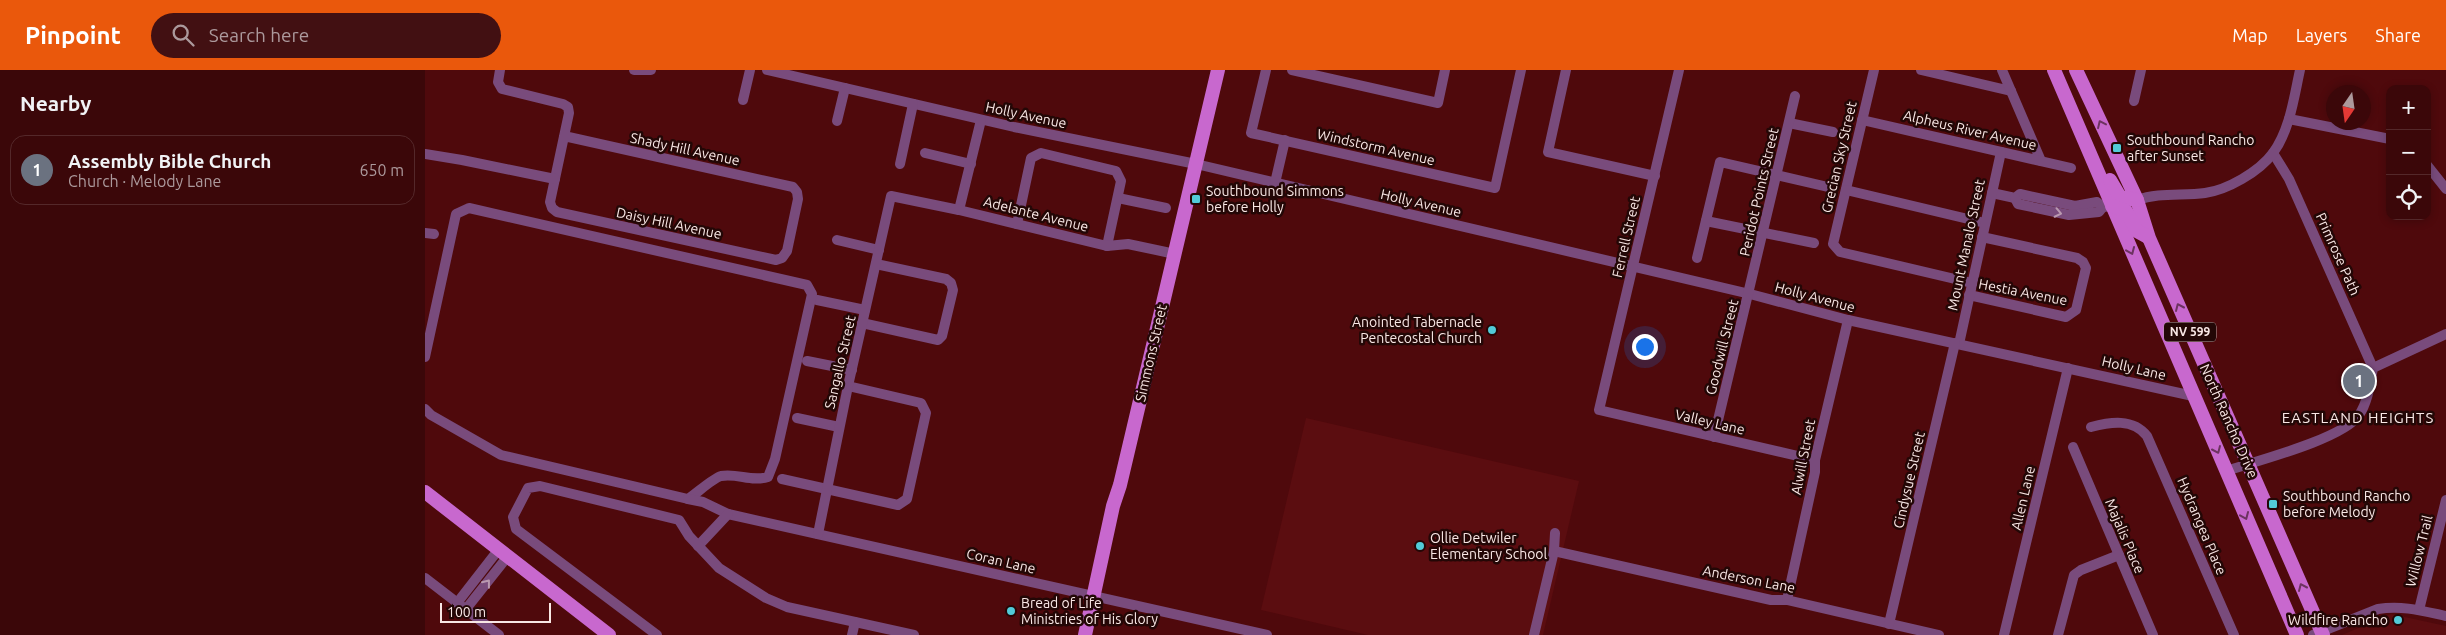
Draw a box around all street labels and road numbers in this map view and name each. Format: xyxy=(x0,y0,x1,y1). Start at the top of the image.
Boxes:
street label: Holly Avenue xyxy=(984,99,1068,131)
street label: Grecian Sky Street xyxy=(1818,99,1860,214)
street label: Alpheus River Avenue xyxy=(1902,107,2038,153)
street label: Windstorm Avenue xyxy=(1316,126,1436,168)
street label: Peridot Points Street xyxy=(1736,126,1782,258)
street label: Shady Hill Avenue xyxy=(629,130,741,168)
street label: Mount Manalo Street xyxy=(1944,177,1988,312)
street label: Holly Avenue xyxy=(1379,186,1463,220)
street label: Adelante Avenue xyxy=(982,193,1090,235)
street label: Ferrell Street xyxy=(1609,194,1643,279)
street label: Daisy Hill Avenue xyxy=(615,204,723,242)
street label: Primrose Path xyxy=(2313,210,2363,298)
street label: Hestia Avenue xyxy=(1977,276,2069,308)
street label: Holly Avenue xyxy=(1773,279,1857,315)
street label: Goodwill Street xyxy=(1702,297,1742,396)
street label: Simmons Street xyxy=(1132,302,1170,403)
street label: Sangallo Street xyxy=(821,313,859,410)
road number: NV 599 xyxy=(2164,322,2216,342)
street label: Holly Lane xyxy=(2100,353,2168,383)
street label: North Rancho Drive xyxy=(2197,362,2261,480)
street label: Valley Lane xyxy=(1674,406,1746,438)
street label: Alwill Street xyxy=(1788,417,1818,496)
street label: Cindysue Street xyxy=(1890,429,1928,530)
street label: Allen Lane xyxy=(2008,464,2038,532)
street label: Hydrangea Place xyxy=(2174,475,2230,577)
street label: Majalis Place xyxy=(2102,496,2148,576)
street label: Willow Trail xyxy=(2402,513,2436,588)
street label: Coran Lane xyxy=(965,545,1037,577)
street label: Anderson Lane xyxy=(1701,562,1797,596)

